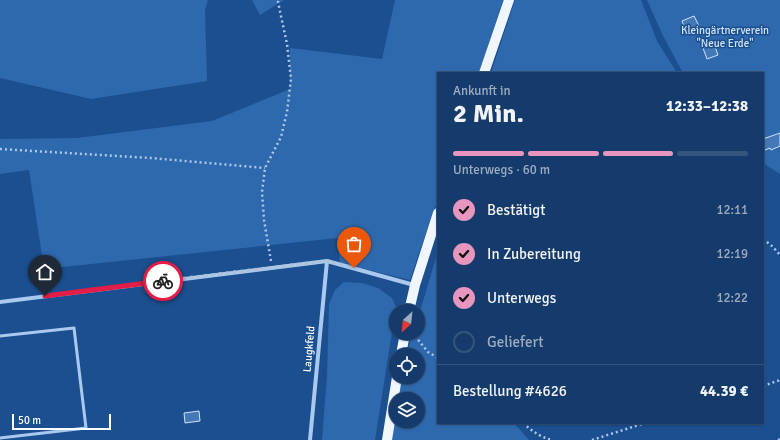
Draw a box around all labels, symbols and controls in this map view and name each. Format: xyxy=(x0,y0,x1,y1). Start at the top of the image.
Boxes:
park label: Kleingärtnerverein "Neue Erde" xyxy=(681,24,769,50)
text: Ankunft in xyxy=(453,83,511,99)
text: 12:33–12:38 xyxy=(666,97,748,115)
text: 2 Min. xyxy=(453,98,524,130)
text: Unterwegs · 60 m xyxy=(453,162,550,178)
icon: check xyxy=(453,199,475,221)
text: Bestätigt xyxy=(487,201,545,219)
text: 12:11 xyxy=(716,202,748,218)
pin xyxy=(337,227,371,268)
icon: bag xyxy=(343,233,365,255)
icon: check xyxy=(453,243,475,265)
text: In Zubereitung xyxy=(487,245,581,263)
text: 12:19 xyxy=(716,246,748,262)
pin xyxy=(28,255,62,296)
icon: home xyxy=(34,261,56,283)
courier xyxy=(143,261,183,301)
icon: bike xyxy=(152,270,174,292)
icon: check xyxy=(453,287,475,309)
text: Unterwegs xyxy=(487,289,556,307)
text: 12:22 xyxy=(716,290,748,306)
north arrow xyxy=(389,304,425,340)
map controls xyxy=(389,304,425,428)
street label: Laugkfeld xyxy=(300,325,318,373)
text: Geliefert xyxy=(487,333,544,351)
button: locate xyxy=(389,348,425,384)
text: Bestellung #4626 xyxy=(453,382,567,400)
text: 44.39 € xyxy=(700,382,748,400)
button: layers xyxy=(389,392,425,428)
scale bar xyxy=(12,412,111,431)
text: 50 m xyxy=(18,414,41,427)

